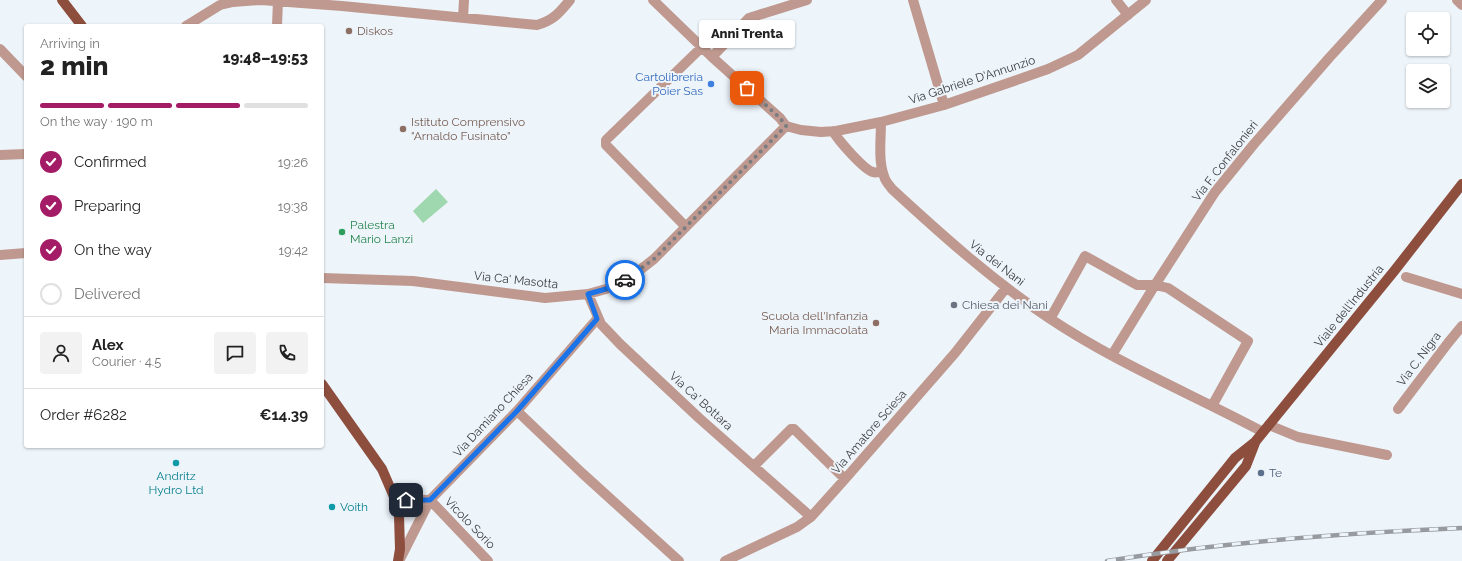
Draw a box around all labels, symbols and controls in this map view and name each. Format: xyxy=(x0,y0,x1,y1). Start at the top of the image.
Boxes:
map controls xyxy=(1406,12,1450,108)
button: locate xyxy=(1406,12,1450,56)
callout: Anni Trenta xyxy=(699,20,795,48)
place label: Diskos xyxy=(357,24,393,38)
marker: Diskos xyxy=(344,26,354,36)
text: Anni Trenta xyxy=(711,26,783,41)
text: Arriving in xyxy=(40,36,100,51)
text: 19:48–19:53 xyxy=(223,49,308,67)
text: 2 min xyxy=(40,51,108,81)
street label: Via Gabriele D'Annunzio xyxy=(907,53,1037,107)
button: layers xyxy=(1406,64,1450,108)
place label: Cartolibreria Poier Sas xyxy=(635,70,703,98)
pin xyxy=(730,71,764,105)
icon: bag xyxy=(736,77,758,99)
marker: Cartolibreria Poier Sas xyxy=(706,79,716,89)
text: On the way · 190 m xyxy=(40,114,153,129)
place label: Istituto Comprensivo "Arnaldo Fusinato" xyxy=(411,115,525,143)
street label: Via F. Confalonieri xyxy=(1189,118,1261,204)
marker: Istituto Comprensivo "Arnaldo Fusinato" xyxy=(398,124,408,134)
icon: check xyxy=(40,151,62,173)
text: Confirmed xyxy=(74,153,147,171)
text: 19:26 xyxy=(278,155,308,170)
icon: check xyxy=(40,195,62,217)
text: Preparing xyxy=(74,197,141,215)
text: 19:38 xyxy=(278,199,308,214)
place label: Palestra Mario Lanzi xyxy=(350,218,413,246)
marker: Palestra Mario Lanzi xyxy=(337,227,347,237)
street label: Via dei Nani xyxy=(967,237,1027,289)
icon: check xyxy=(40,239,62,261)
text: On the way xyxy=(74,241,152,259)
text: 19:42 xyxy=(279,243,308,258)
courier xyxy=(605,260,645,300)
street label: Viale dell'Industria xyxy=(1312,262,1386,350)
street label: Via Ca' Masotta xyxy=(473,269,559,291)
icon: car xyxy=(614,269,636,291)
text: Delivered xyxy=(74,285,141,303)
place label: Chiesa dei Nani xyxy=(962,298,1048,312)
marker: Chiesa dei Nani xyxy=(949,300,959,310)
place label: Scuola dell'Infanzia Maria Immacolata xyxy=(761,309,868,337)
marker: Scuola dell'Infanzia Maria Immacolata xyxy=(871,318,881,328)
street label: Via C. Nigra xyxy=(1394,329,1444,389)
button: person xyxy=(40,332,82,374)
button: chat xyxy=(214,332,256,374)
button: phone xyxy=(266,332,308,374)
text: Alex xyxy=(92,336,123,354)
text: Courier · 4.5 xyxy=(92,354,161,369)
street label: Via Ca' Bottara xyxy=(666,369,736,433)
street label: Via Damiano Chiesa xyxy=(450,370,536,460)
street label: Via Amatore Sciesa xyxy=(829,387,909,477)
text: Order #6282 xyxy=(40,406,127,424)
text: €14.39 xyxy=(259,406,308,424)
marker: Andritz Hydro Ltd xyxy=(171,458,181,468)
place label: Te xyxy=(1269,466,1282,480)
marker: Te xyxy=(1256,468,1266,478)
place label: Andritz Hydro Ltd xyxy=(148,469,204,497)
pin xyxy=(389,483,423,517)
icon: home xyxy=(395,489,417,511)
street label: Vicolo Sorio xyxy=(442,494,498,552)
place label: Voith xyxy=(340,500,368,514)
marker: Voith xyxy=(327,502,337,512)

